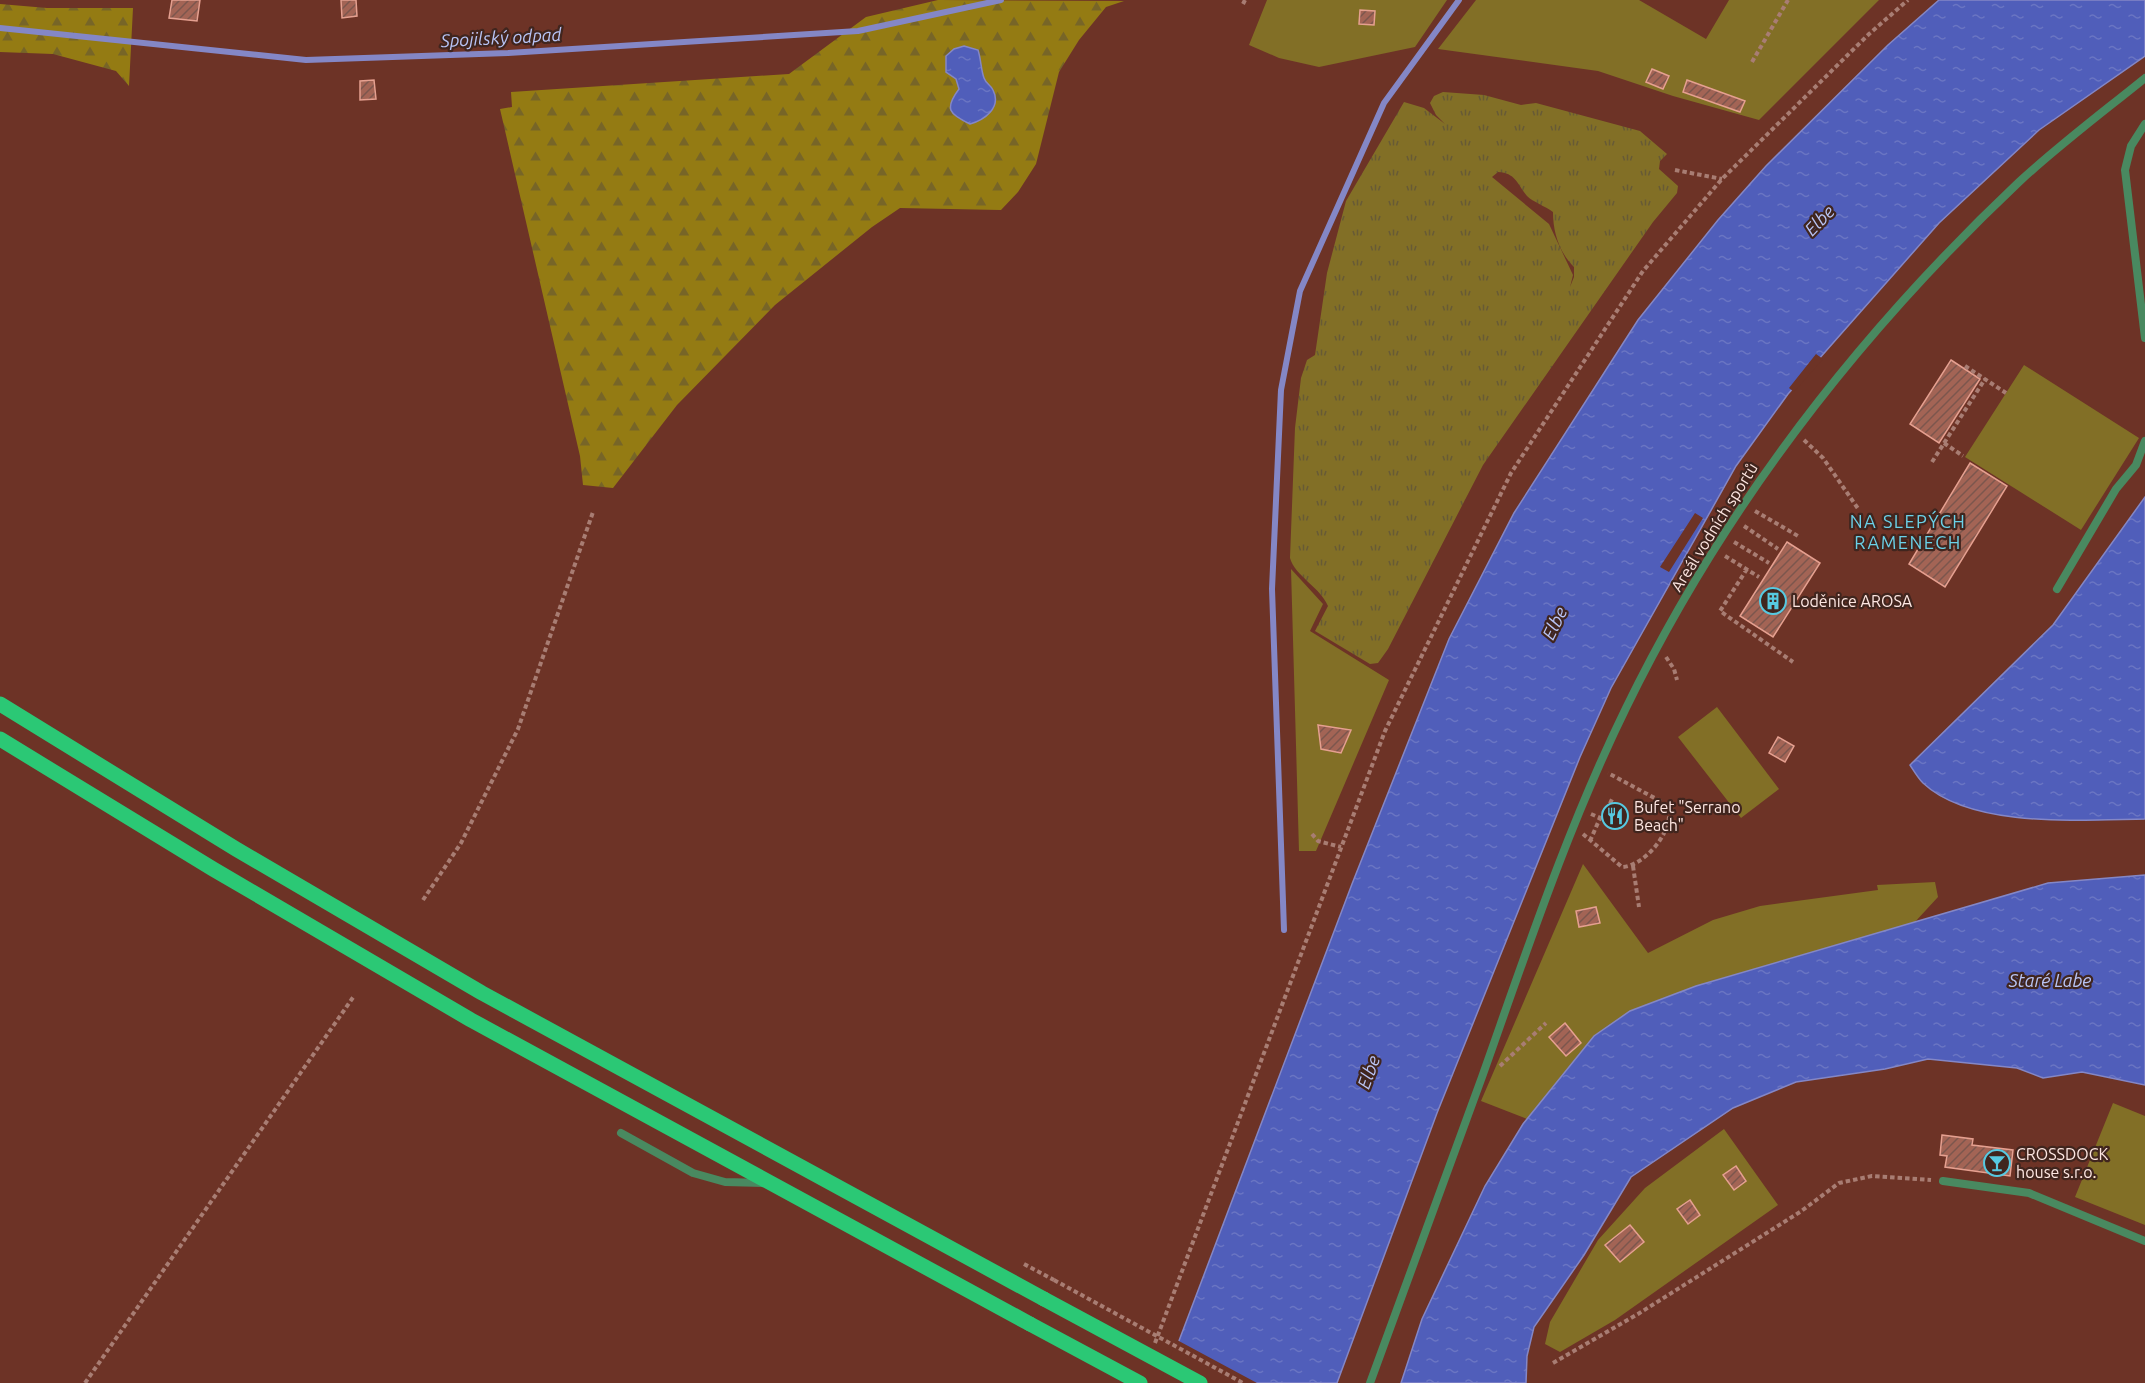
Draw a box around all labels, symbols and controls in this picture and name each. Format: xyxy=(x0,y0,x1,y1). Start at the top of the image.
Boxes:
water label: Spojilský odpad xyxy=(439,24,563,50)
water label: Elbe xyxy=(1800,201,1838,239)
street label: Areál vodních sportů xyxy=(1667,459,1761,595)
district label: NA SLEPÝCH RAMENECH xyxy=(1850,510,1966,552)
building icon: Loděnice AROSA xyxy=(1758,586,1788,616)
place label: Loděnice AROSA xyxy=(1792,592,1913,610)
water label: Elbe xyxy=(1538,603,1570,643)
place label: Bufet "Serrano Beach" xyxy=(1634,798,1741,834)
restaurant icon: Bufet "Serrano Beach" xyxy=(1600,801,1630,831)
water label: Staré Labe xyxy=(2008,970,2091,990)
water label: Elbe xyxy=(1353,1053,1383,1091)
place label: CROSSDOCK house s.r.o. xyxy=(2016,1145,2108,1181)
bar icon: CROSSDOCK house s.r.o. xyxy=(1982,1148,2012,1178)

